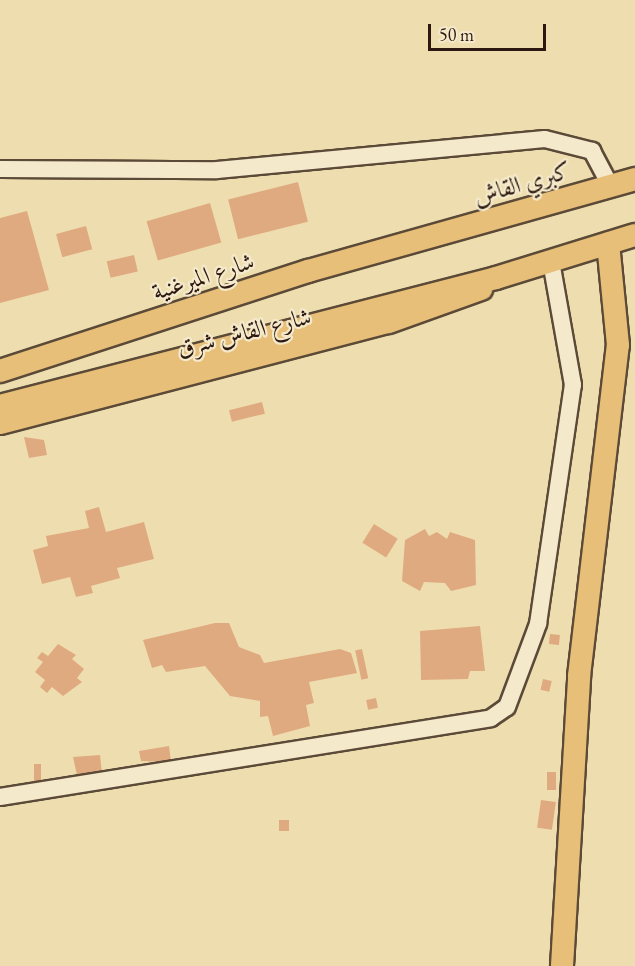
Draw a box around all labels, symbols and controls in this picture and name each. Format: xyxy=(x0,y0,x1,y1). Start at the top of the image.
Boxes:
scale bar xyxy=(431,12,550,50)
text: 50 m xyxy=(439,23,474,46)
street label: كبري القاش xyxy=(470,155,574,211)
street label: شارع الميرغنية xyxy=(148,246,258,306)
street label: شارع القاش شرق xyxy=(174,301,314,363)

